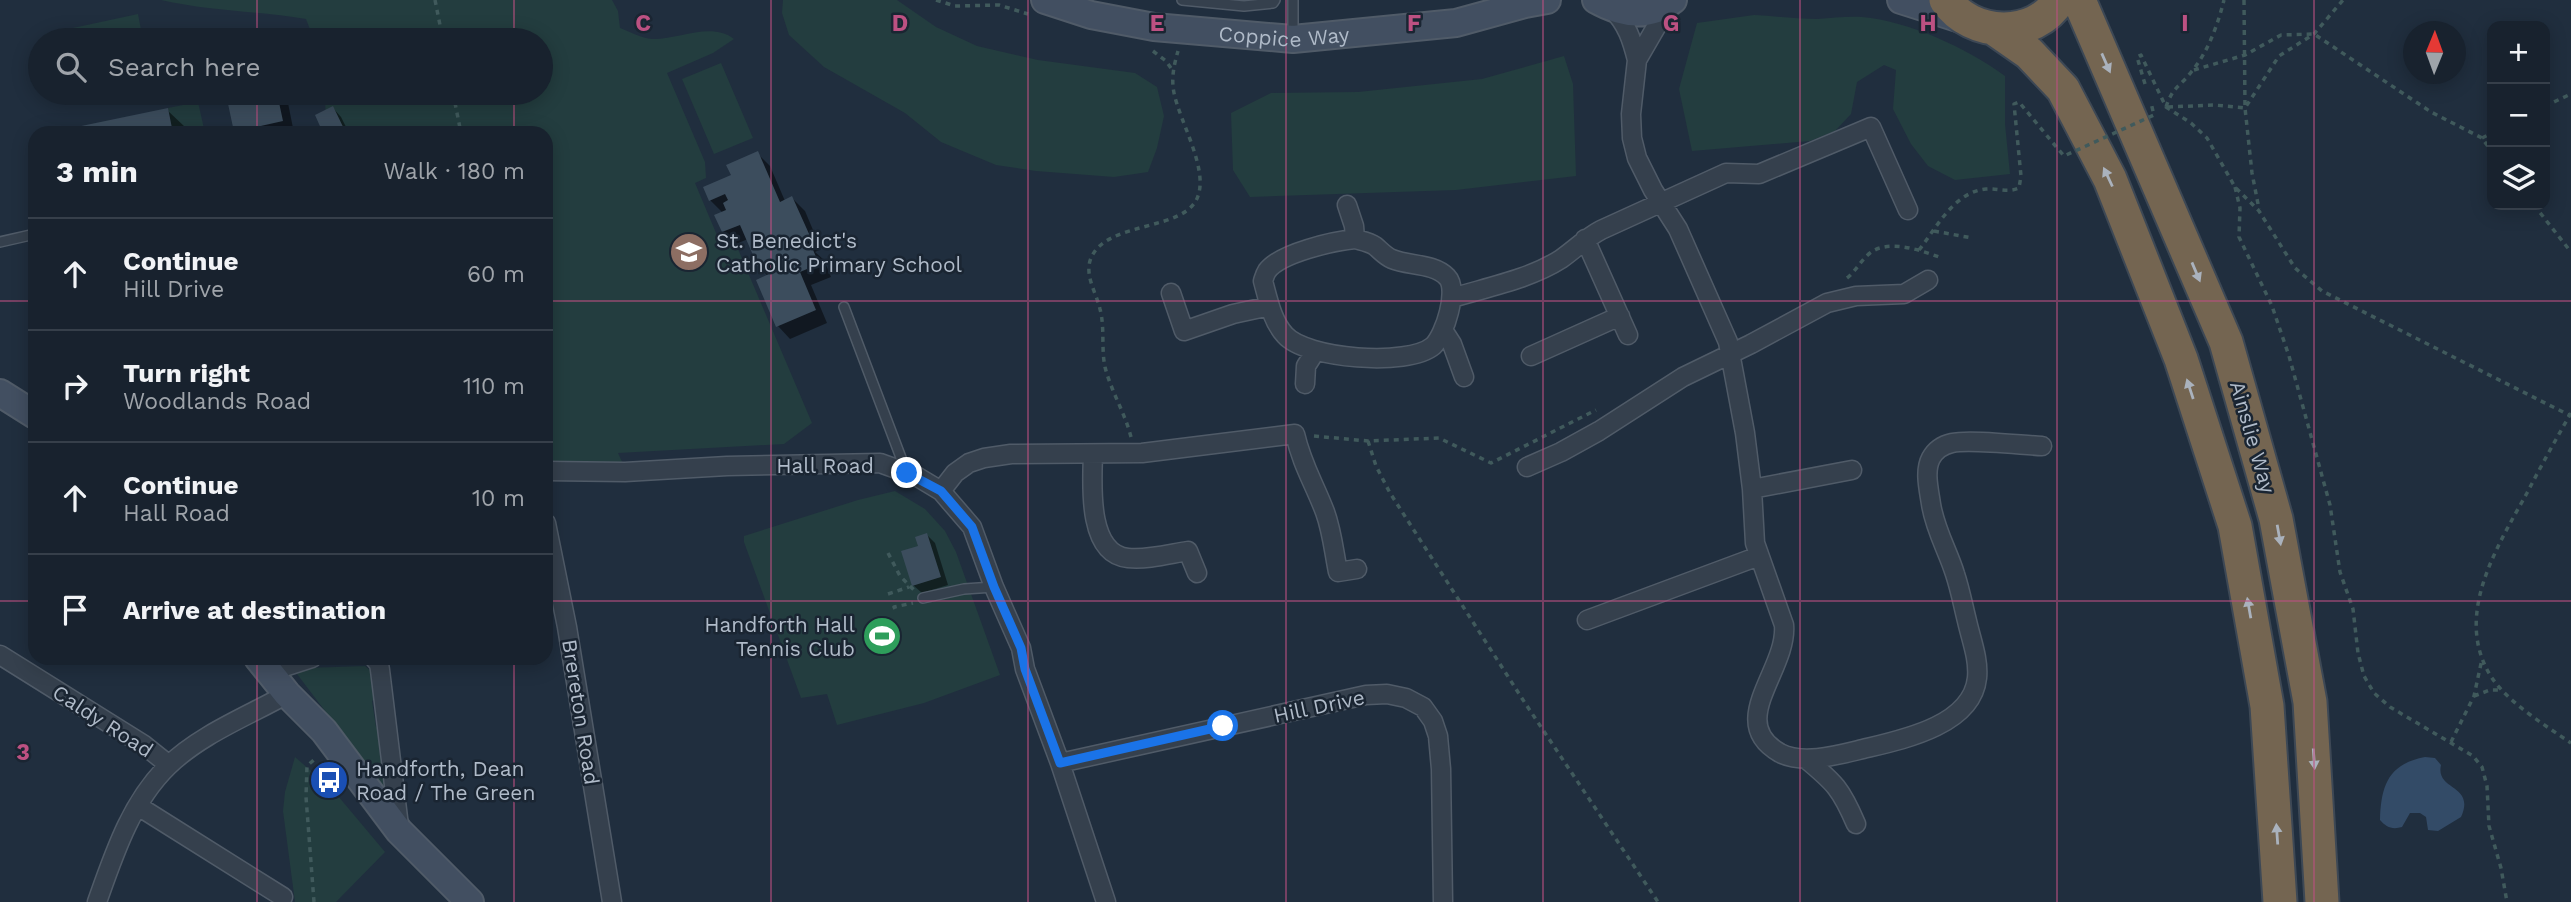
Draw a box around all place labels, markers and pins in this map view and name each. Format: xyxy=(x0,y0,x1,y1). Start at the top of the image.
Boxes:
place label: St. Benedict's Catholic Primary School xyxy=(716,228,963,277)
school or university icon: St. Benedict's Catholic Primary School xyxy=(668,231,710,273)
place label: Handforth Hall Tennis Club xyxy=(704,612,856,661)
sports icon: Handforth Hall Tennis Club xyxy=(861,615,903,657)
place label: Handforth, Dean Road / The Green xyxy=(356,756,535,805)
bus stop icon: Handforth, Dean Road / The Green xyxy=(308,759,350,801)

